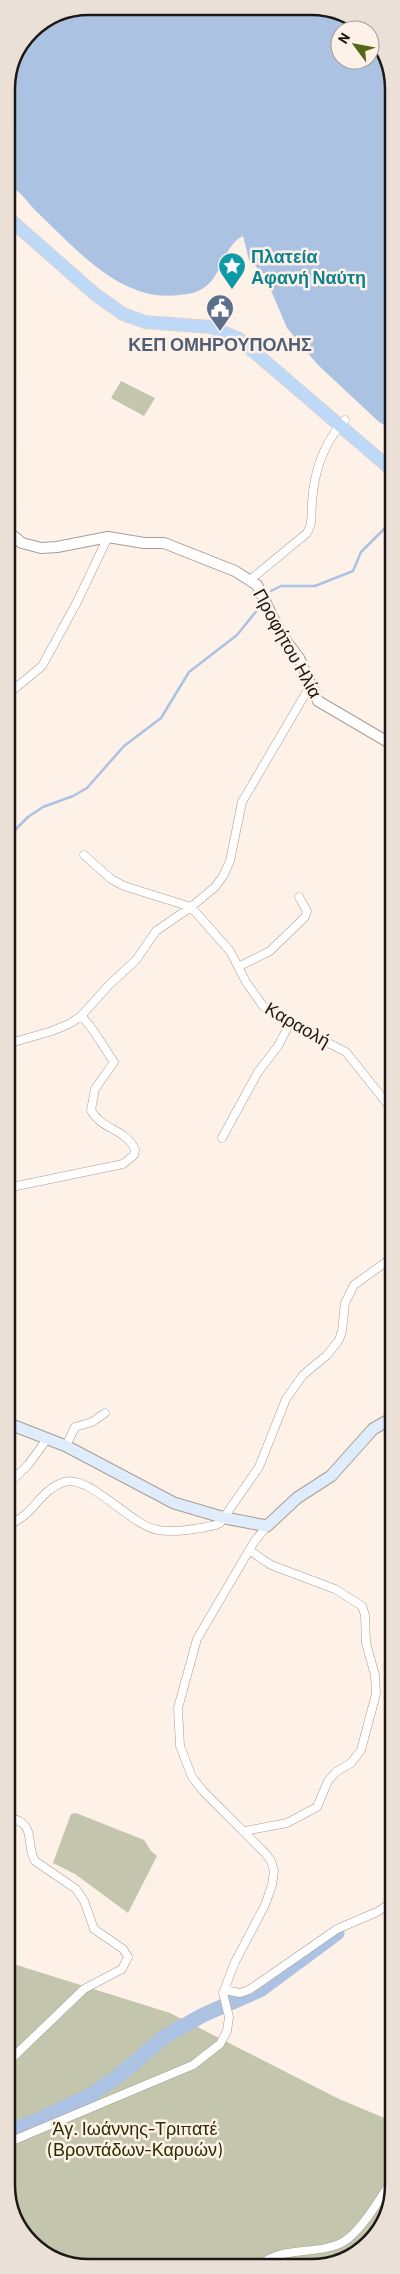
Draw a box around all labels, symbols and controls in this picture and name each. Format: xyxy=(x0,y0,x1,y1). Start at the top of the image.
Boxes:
north arrow xyxy=(330,20,380,70)
text: N xyxy=(334,29,353,46)
place label: Πλατεία Αφανή Ναύτη xyxy=(251,245,366,288)
place icon: Πλατεία Αφανή Ναύτη xyxy=(217,251,247,290)
public building icon: ΚΕΠ ΟΜΗΡΟΥΠΟΛΗΣ xyxy=(205,293,235,332)
place label: ΚΕΠ ΟΜΗΡΟΥΠΟΛΗΣ xyxy=(128,333,312,355)
street label: Προφήτου Ηλία xyxy=(249,584,327,702)
street label: Καραολή xyxy=(262,997,334,1051)
park label: Άγ. Ιωάννης-Τριπατέ (Βροντάδων-Καρυών) xyxy=(47,2117,222,2160)

